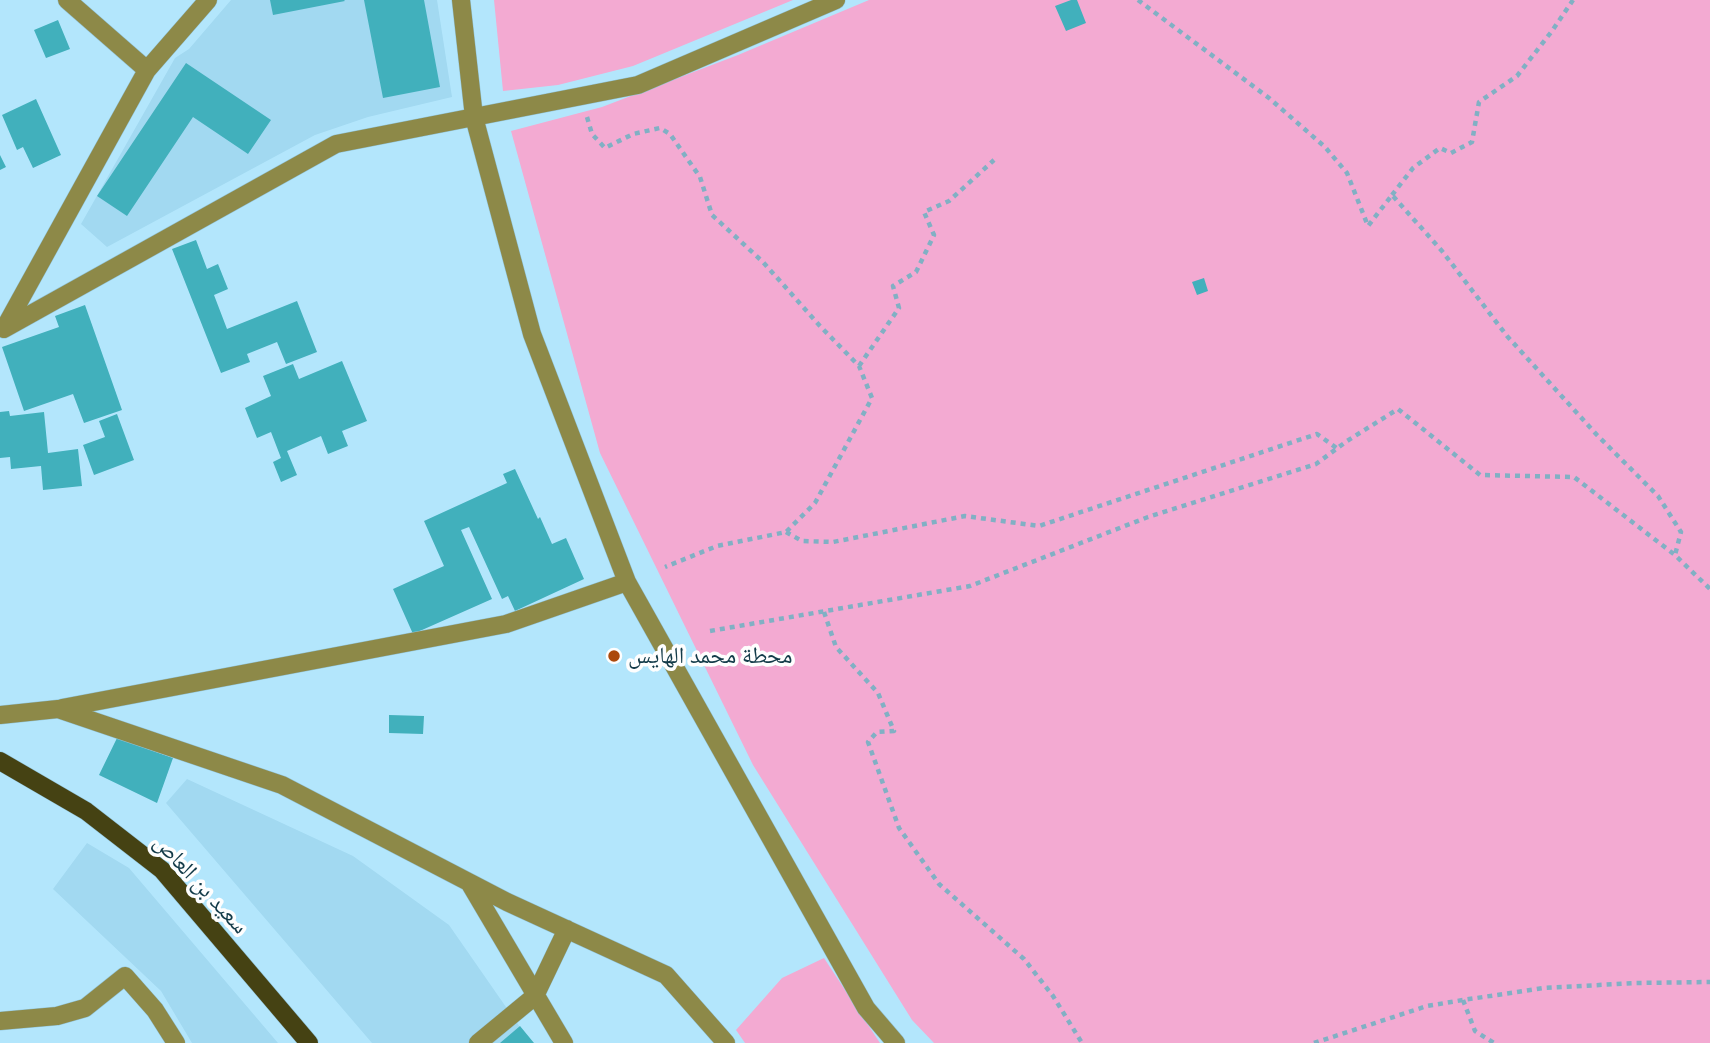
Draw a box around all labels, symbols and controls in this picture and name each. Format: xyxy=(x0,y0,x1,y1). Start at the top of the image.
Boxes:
place label: محطة محمد الهايس xyxy=(628,642,793,670)
marker: محطة محمد الهايس xyxy=(606,648,622,664)
street label: سعيد بن العاص xyxy=(148,829,254,939)

